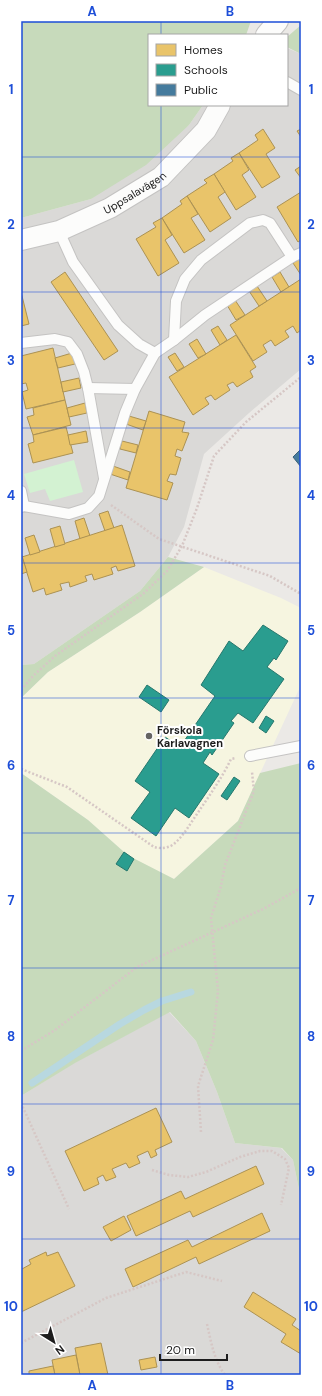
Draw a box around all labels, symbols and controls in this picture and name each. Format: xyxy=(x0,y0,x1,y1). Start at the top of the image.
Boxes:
text: A xyxy=(87,3,97,20)
text: B xyxy=(226,3,234,20)
legend xyxy=(148,34,288,106)
text: Homes xyxy=(184,42,223,58)
text: Schools xyxy=(184,62,228,78)
text: 1 xyxy=(9,81,13,98)
text: 1 xyxy=(309,81,313,98)
text: Public xyxy=(184,82,218,98)
street label: Uppsalavägen xyxy=(101,169,169,217)
text: 2 xyxy=(7,216,15,233)
text: 2 xyxy=(307,216,315,233)
text: 3 xyxy=(7,352,15,369)
text: 3 xyxy=(307,352,315,369)
text: 4 xyxy=(7,487,15,504)
text: 4 xyxy=(307,487,315,504)
text: 5 xyxy=(7,622,15,639)
text: 5 xyxy=(307,622,315,639)
place label: Förskola Karlavagnen xyxy=(157,723,223,750)
marker: Förskola Karlavagnen xyxy=(144,731,154,741)
text: 6 xyxy=(7,757,15,774)
text: 6 xyxy=(307,757,315,774)
text: 7 xyxy=(8,892,15,909)
text: 7 xyxy=(308,892,315,909)
text: 8 xyxy=(7,1028,15,1045)
text: 8 xyxy=(307,1028,315,1045)
text: 9 xyxy=(7,1163,15,1180)
text: 9 xyxy=(307,1163,315,1180)
text: 10 xyxy=(4,1298,18,1315)
text: 10 xyxy=(304,1298,318,1315)
north arrow xyxy=(34,1322,74,1362)
scale bar xyxy=(160,1336,227,1362)
text: N xyxy=(53,1342,67,1358)
text: 20 m xyxy=(166,1342,195,1358)
text: A xyxy=(87,1377,97,1394)
text: B xyxy=(226,1377,234,1394)

